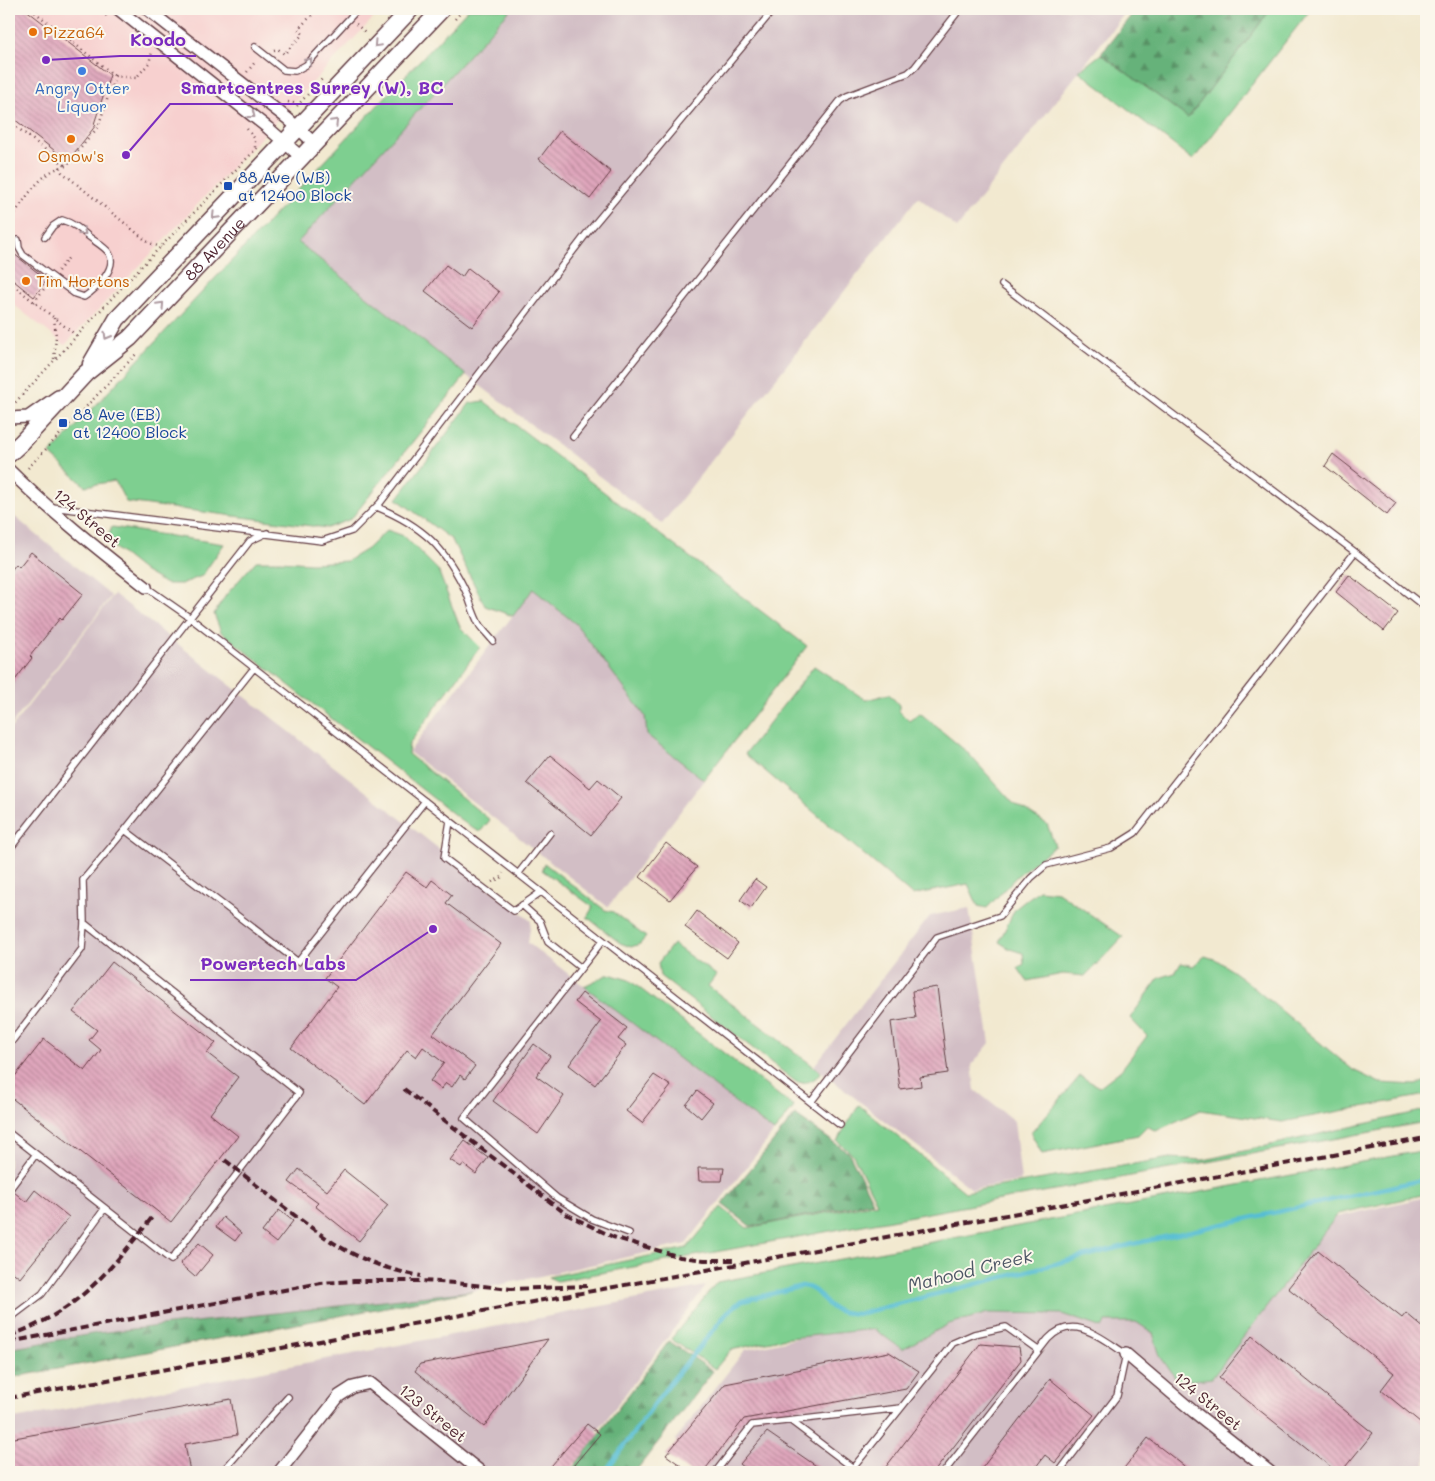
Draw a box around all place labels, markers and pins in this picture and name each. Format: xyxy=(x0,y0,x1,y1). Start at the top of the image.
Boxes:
place label: Pizza64 xyxy=(43,21,105,42)
callout: Koodo xyxy=(120,23,196,56)
marker: Pizza64 xyxy=(27,26,39,38)
marker: Angry Otter Liquor xyxy=(76,65,88,77)
callout: Smartcentres Surrey (W), BC xyxy=(170,71,453,104)
place label: Angry Otter Liquor xyxy=(34,77,130,116)
marker: Osmow's xyxy=(65,133,77,145)
place label: Osmow's xyxy=(38,145,104,166)
place label: 88 Ave (WB) at 12400 Block xyxy=(238,166,352,205)
marker: 88 Ave (WB) at 12400 Block xyxy=(222,180,234,192)
place label: Tim Hortons xyxy=(36,270,130,291)
marker: Tim Hortons xyxy=(20,275,32,287)
place label: 88 Ave (EB) at 12400 Block xyxy=(73,403,187,442)
marker: 88 Ave (EB) at 12400 Block xyxy=(57,417,69,429)
callout: Powertech Labs xyxy=(190,947,356,980)

